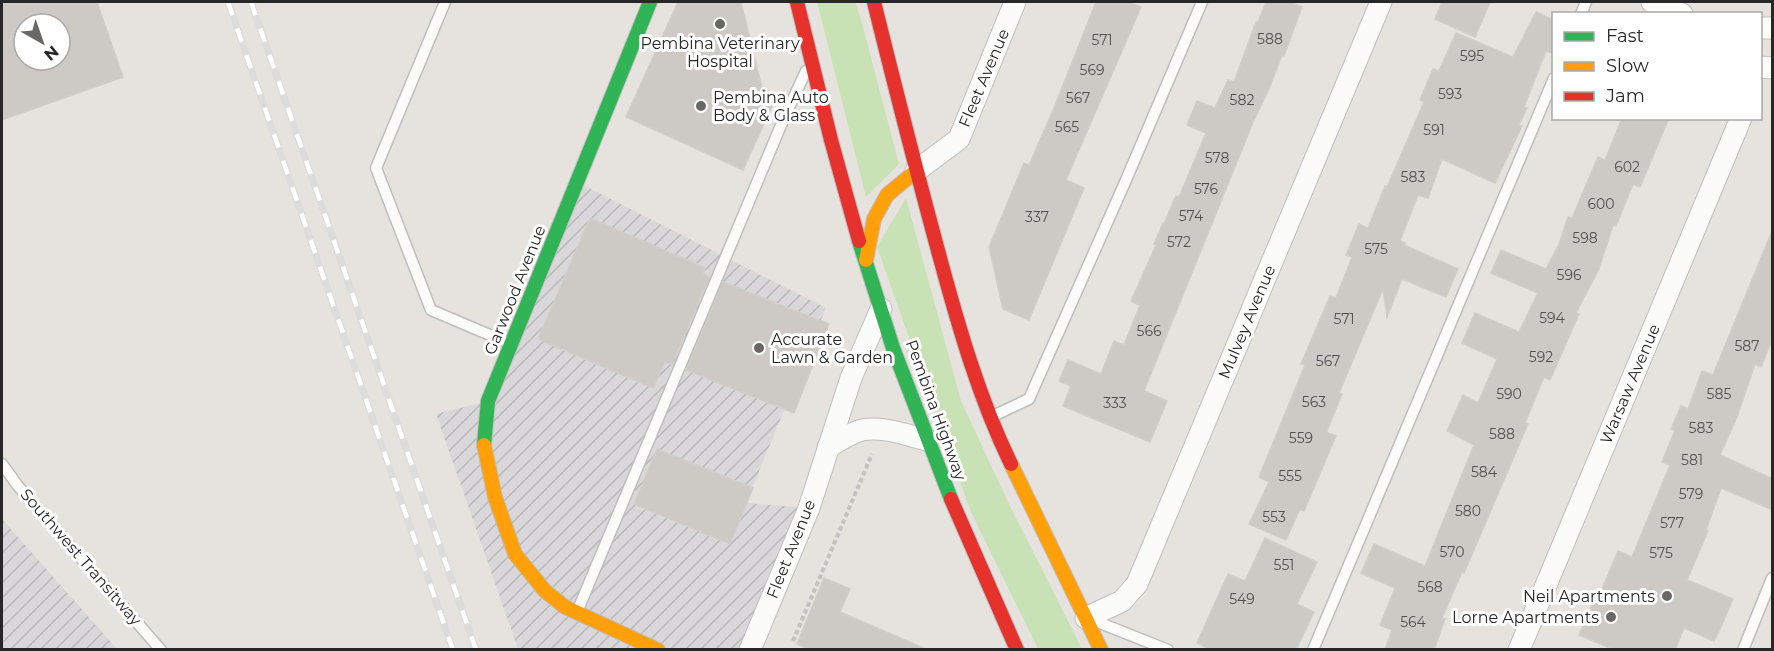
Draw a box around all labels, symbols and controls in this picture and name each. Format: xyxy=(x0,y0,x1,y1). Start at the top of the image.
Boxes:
north arrow xyxy=(12,12,72,72)
legend xyxy=(1552,12,1762,120)
marker: Pembina Veterinary Hospital xyxy=(713,17,727,31)
text: Fast xyxy=(1606,25,1644,47)
street label: Fleet Avenue xyxy=(955,26,1013,130)
house number: 588 xyxy=(1257,30,1283,48)
house number: 571 xyxy=(1091,31,1113,49)
place label: Pembina Veterinary Hospital xyxy=(640,34,800,71)
text: N xyxy=(40,42,62,65)
house number: 595 xyxy=(1460,47,1484,65)
text: Slow xyxy=(1606,55,1649,77)
house number: 569 xyxy=(1080,61,1104,79)
house number: 593 xyxy=(1438,85,1462,103)
text: Jam xyxy=(1605,85,1645,107)
place label: Pembina Auto Body & Glass xyxy=(713,88,829,125)
house number: 567 xyxy=(1066,89,1090,107)
house number: 582 xyxy=(1230,91,1254,109)
marker: Pembina Auto Body & Glass xyxy=(694,99,708,113)
house number: 565 xyxy=(1055,118,1079,136)
house number: 591 xyxy=(1423,121,1445,139)
house number: 578 xyxy=(1205,149,1229,167)
house number: 602 xyxy=(1614,158,1640,176)
house number: 583 xyxy=(1401,168,1425,186)
house number: 576 xyxy=(1194,180,1219,198)
house number: 600 xyxy=(1587,195,1615,213)
house number: 574 xyxy=(1179,207,1204,225)
house number: 337 xyxy=(1025,208,1049,226)
street label: Garwood Avenue xyxy=(480,223,550,357)
house number: 598 xyxy=(1572,229,1598,247)
house number: 572 xyxy=(1167,233,1191,251)
house number: 575 xyxy=(1364,240,1388,258)
street label: Mulvey Avenue xyxy=(1215,262,1279,382)
house number: 596 xyxy=(1557,266,1582,284)
house number: 594 xyxy=(1539,309,1566,327)
house number: 571 xyxy=(1333,310,1355,328)
street label: Warsaw Avenue xyxy=(1596,321,1664,447)
house number: 566 xyxy=(1137,322,1162,340)
place label: Accurate Lawn & Garden xyxy=(771,330,893,367)
street label: Pembina Highway xyxy=(902,337,970,483)
house number: 587 xyxy=(1734,337,1760,355)
marker: Accurate Lawn & Garden xyxy=(752,341,766,355)
house number: 592 xyxy=(1529,348,1553,366)
house number: 567 xyxy=(1316,352,1340,370)
house number: 590 xyxy=(1496,385,1522,403)
house number: 585 xyxy=(1707,385,1731,403)
house number: 563 xyxy=(1302,393,1326,411)
house number: 333 xyxy=(1103,394,1127,412)
house number: 583 xyxy=(1689,419,1713,437)
house number: 588 xyxy=(1489,425,1515,443)
house number: 559 xyxy=(1289,429,1313,447)
house number: 581 xyxy=(1681,451,1703,469)
house number: 584 xyxy=(1471,463,1498,481)
house number: 555 xyxy=(1278,467,1302,485)
street label: Southwest Transitway xyxy=(17,485,146,629)
house number: 579 xyxy=(1679,485,1703,503)
street label: Fleet Avenue xyxy=(763,497,819,601)
house number: 580 xyxy=(1455,502,1481,520)
house number: 553 xyxy=(1262,508,1286,526)
house number: 577 xyxy=(1660,514,1684,532)
house number: 570 xyxy=(1440,543,1464,561)
house number: 575 xyxy=(1649,544,1673,562)
house number: 551 xyxy=(1274,556,1294,574)
house number: 568 xyxy=(1417,578,1443,596)
place label: Neil Apartments xyxy=(1523,587,1655,606)
marker: Neil Apartments xyxy=(1660,589,1674,603)
house number: 549 xyxy=(1229,590,1255,608)
place label: Lorne Apartments xyxy=(1452,608,1599,627)
marker: Lorne Apartments xyxy=(1604,610,1618,624)
house number: 564 xyxy=(1400,613,1427,631)

